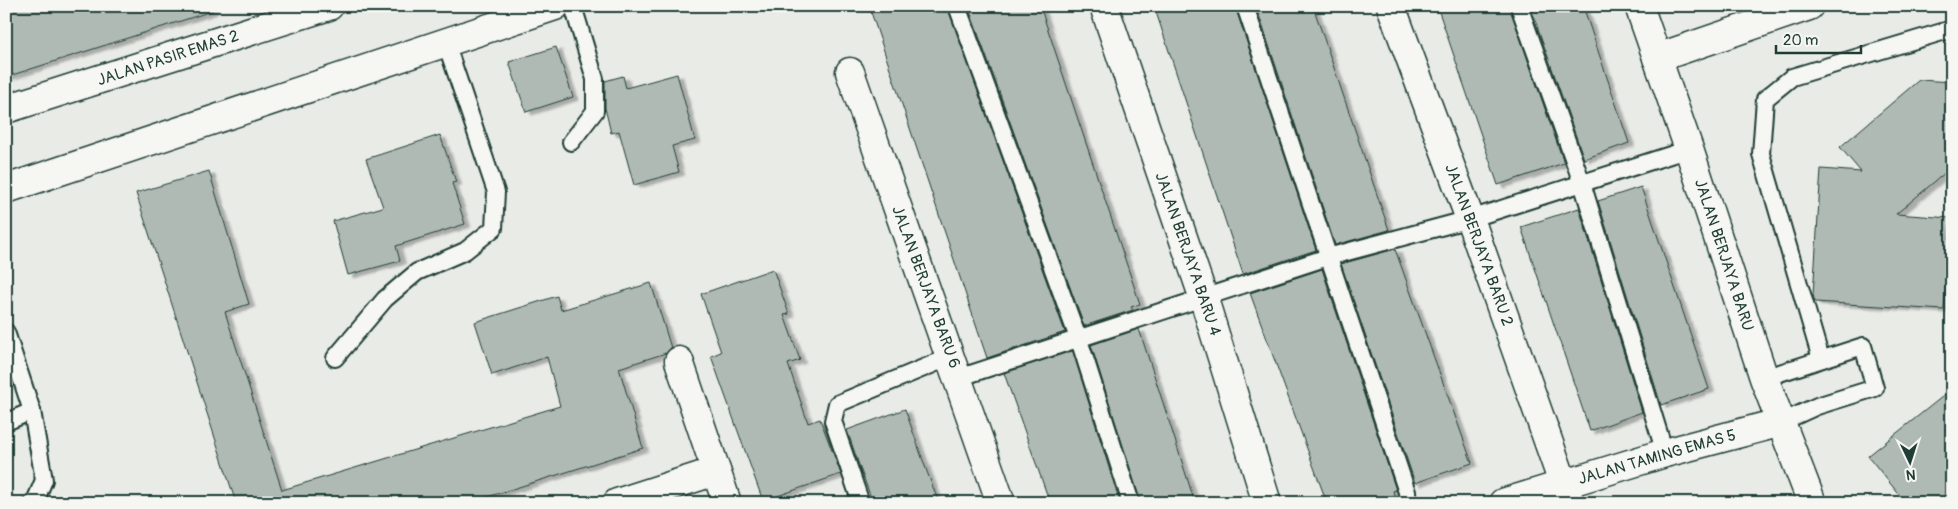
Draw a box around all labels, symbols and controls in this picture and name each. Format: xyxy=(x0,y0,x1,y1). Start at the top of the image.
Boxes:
scale bar xyxy=(1776,22,1860,54)
street label: JALAN PASIR EMAS 2 xyxy=(95,26,241,90)
text: 20 m xyxy=(1783,31,1818,50)
street label: JALAN BERJAYA BARU 2 xyxy=(1440,161,1518,329)
street label: JALAN BERJAYA BARU 4 xyxy=(1151,170,1225,338)
street label: JALAN BERJAYA BARU xyxy=(1690,176,1758,334)
street label: JALAN BERJAYA BARU 6 xyxy=(887,203,965,371)
street label: JALAN TAMING EMAS 5 xyxy=(1576,425,1738,489)
north arrow xyxy=(1886,436,1936,486)
text: N xyxy=(1906,466,1916,483)

